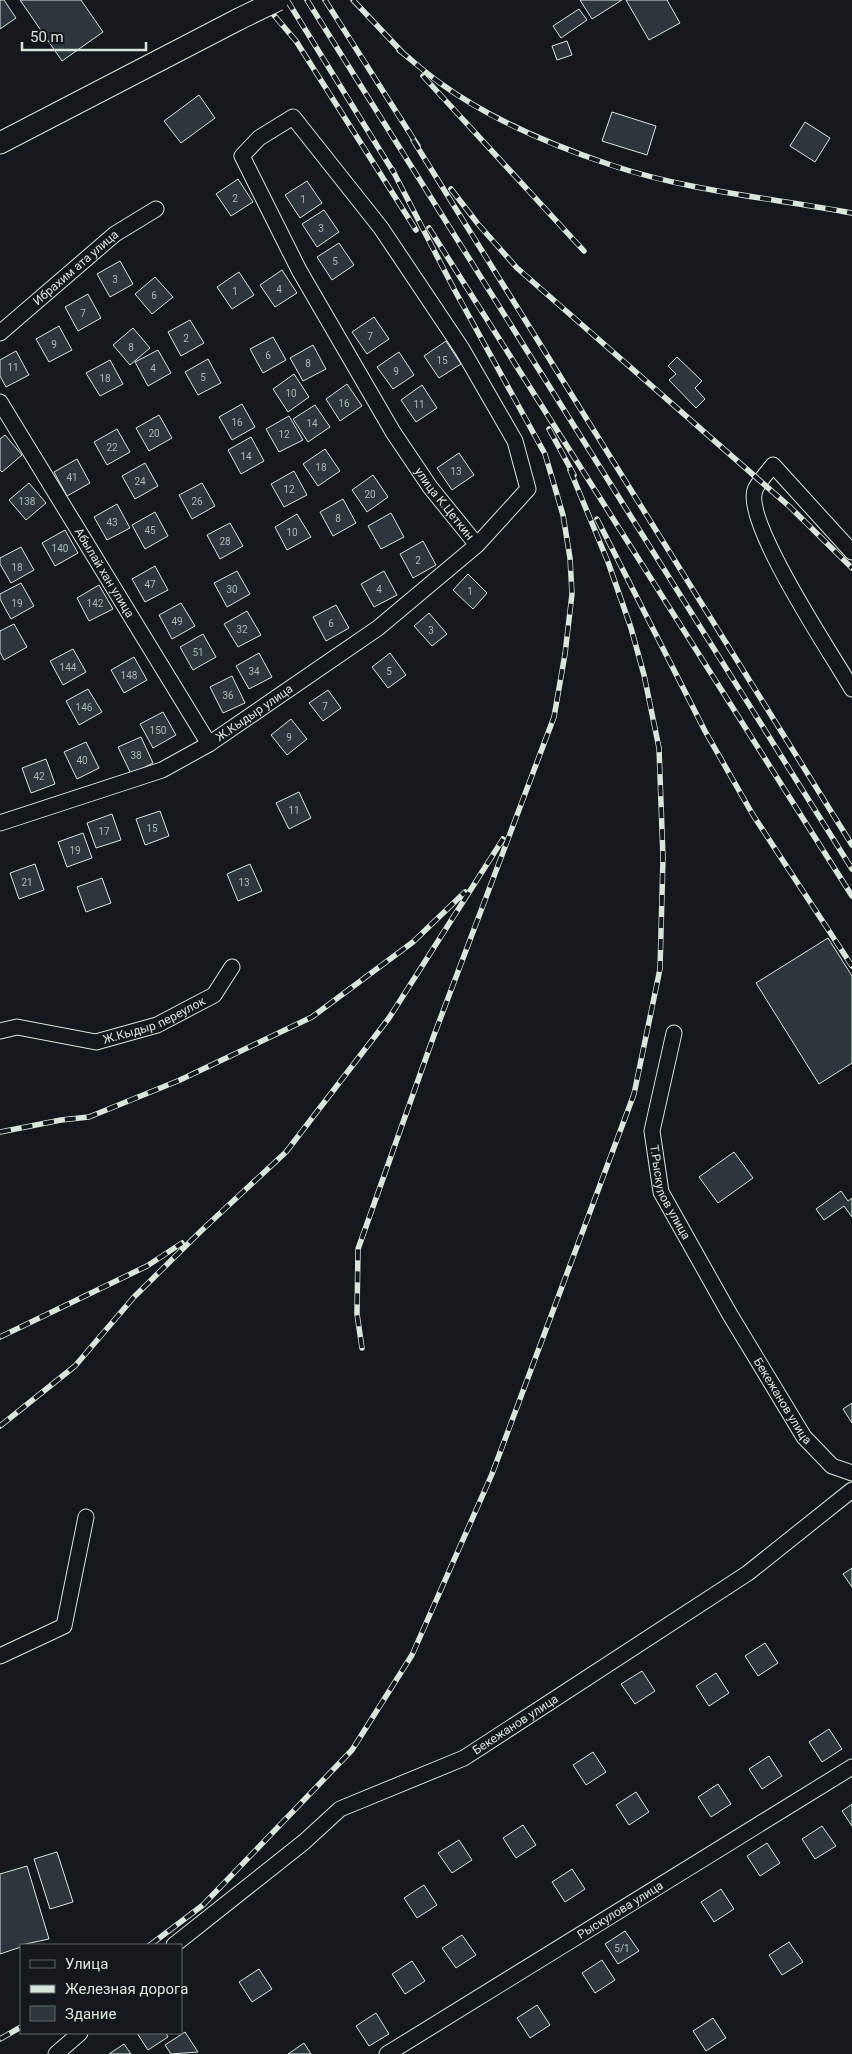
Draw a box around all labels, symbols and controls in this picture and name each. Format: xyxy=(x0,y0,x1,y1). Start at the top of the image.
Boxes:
scale bar xyxy=(22,20,146,52)
text: 50 m xyxy=(30,28,64,46)
house number: 2 xyxy=(232,193,238,204)
house number: 1 xyxy=(300,194,306,205)
house number: 3 xyxy=(318,223,324,234)
street label: Ибрахим ата улица xyxy=(30,227,121,308)
house number: 5 xyxy=(332,256,338,267)
house number: 3 xyxy=(112,274,118,285)
house number: 4 xyxy=(276,284,282,295)
house number: 1 xyxy=(232,286,238,297)
house number: 6 xyxy=(151,290,157,301)
house number: 7 xyxy=(80,308,86,319)
house number: 7 xyxy=(367,331,373,342)
house number: 2 xyxy=(183,333,189,344)
house number: 9 xyxy=(51,339,57,350)
house number: 8 xyxy=(128,342,134,353)
house number: 6 xyxy=(265,350,271,361)
house number: 15 xyxy=(436,355,448,366)
house number: 8 xyxy=(305,358,311,369)
house number: 11 xyxy=(7,362,19,373)
house number: 4 xyxy=(150,363,156,374)
house number: 9 xyxy=(393,366,399,377)
house number: 5 xyxy=(200,372,206,383)
house number: 18 xyxy=(99,373,111,384)
house number: 10 xyxy=(285,388,297,399)
house number: 16 xyxy=(338,398,350,409)
house number: 11 xyxy=(413,399,425,410)
house number: 16 xyxy=(231,417,243,428)
house number: 14 xyxy=(306,418,318,429)
house number: 20 xyxy=(148,428,160,439)
house number: 12 xyxy=(278,429,290,440)
house number: 22 xyxy=(106,442,118,453)
house number: 14 xyxy=(240,451,252,462)
house number: 18 xyxy=(315,462,327,473)
street label: улица К.Цеткин xyxy=(412,465,477,543)
house number: 13 xyxy=(450,466,462,477)
house number: 41 xyxy=(66,472,78,483)
house number: 24 xyxy=(134,476,146,487)
house number: 12 xyxy=(283,484,295,495)
house number: 20 xyxy=(364,489,376,500)
house number: 138 xyxy=(19,496,36,507)
house number: 26 xyxy=(191,496,203,507)
house number: 8 xyxy=(335,513,341,524)
house number: 43 xyxy=(106,517,118,528)
street label: Абылай хан улица xyxy=(72,525,137,620)
house number: 45 xyxy=(144,525,156,536)
house number: 10 xyxy=(286,527,298,538)
house number: 28 xyxy=(219,536,231,547)
house number: 140 xyxy=(52,543,69,554)
house number: 2 xyxy=(415,555,421,566)
house number: 18 xyxy=(11,562,23,573)
house number: 47 xyxy=(144,579,156,590)
house number: 30 xyxy=(226,584,238,595)
house number: 4 xyxy=(376,584,382,595)
house number: 1 xyxy=(467,586,473,597)
house number: 19 xyxy=(11,598,23,609)
house number: 142 xyxy=(87,598,104,609)
house number: 49 xyxy=(171,616,183,627)
house number: 6 xyxy=(328,618,334,629)
house number: 32 xyxy=(236,624,248,635)
house number: 3 xyxy=(428,625,434,636)
house number: 51 xyxy=(192,647,204,658)
house number: 144 xyxy=(60,662,77,673)
house number: 34 xyxy=(248,666,260,677)
house number: 5 xyxy=(386,666,392,677)
house number: 148 xyxy=(121,670,138,681)
street label: Ж.Кыдыр улица xyxy=(213,682,295,744)
house number: 36 xyxy=(222,690,234,701)
house number: 7 xyxy=(322,701,328,712)
house number: 146 xyxy=(76,702,93,713)
house number: 150 xyxy=(150,725,167,736)
house number: 9 xyxy=(286,732,292,743)
house number: 38 xyxy=(130,750,142,761)
house number: 40 xyxy=(76,755,88,766)
house number: 42 xyxy=(33,771,45,782)
house number: 11 xyxy=(288,805,300,816)
house number: 15 xyxy=(146,823,158,834)
house number: 17 xyxy=(98,826,110,837)
house number: 19 xyxy=(69,845,81,856)
house number: 21 xyxy=(21,877,33,888)
house number: 13 xyxy=(238,877,250,888)
street label: Ж.Кыдыр переулок xyxy=(101,994,208,1047)
street label: Т.Рыскулов улица xyxy=(647,1144,693,1242)
street label: Бекежанов улица xyxy=(751,1355,814,1447)
street label: Бекежанов улица xyxy=(470,1692,561,1757)
street label: Рыскулова улица xyxy=(575,1878,666,1942)
house number: 5/1 xyxy=(614,1943,630,1954)
legend xyxy=(20,1944,182,2034)
text: Улица xyxy=(65,1955,108,1973)
text: Железная дорога xyxy=(65,1980,188,1998)
text: Здание xyxy=(65,2005,116,2023)

